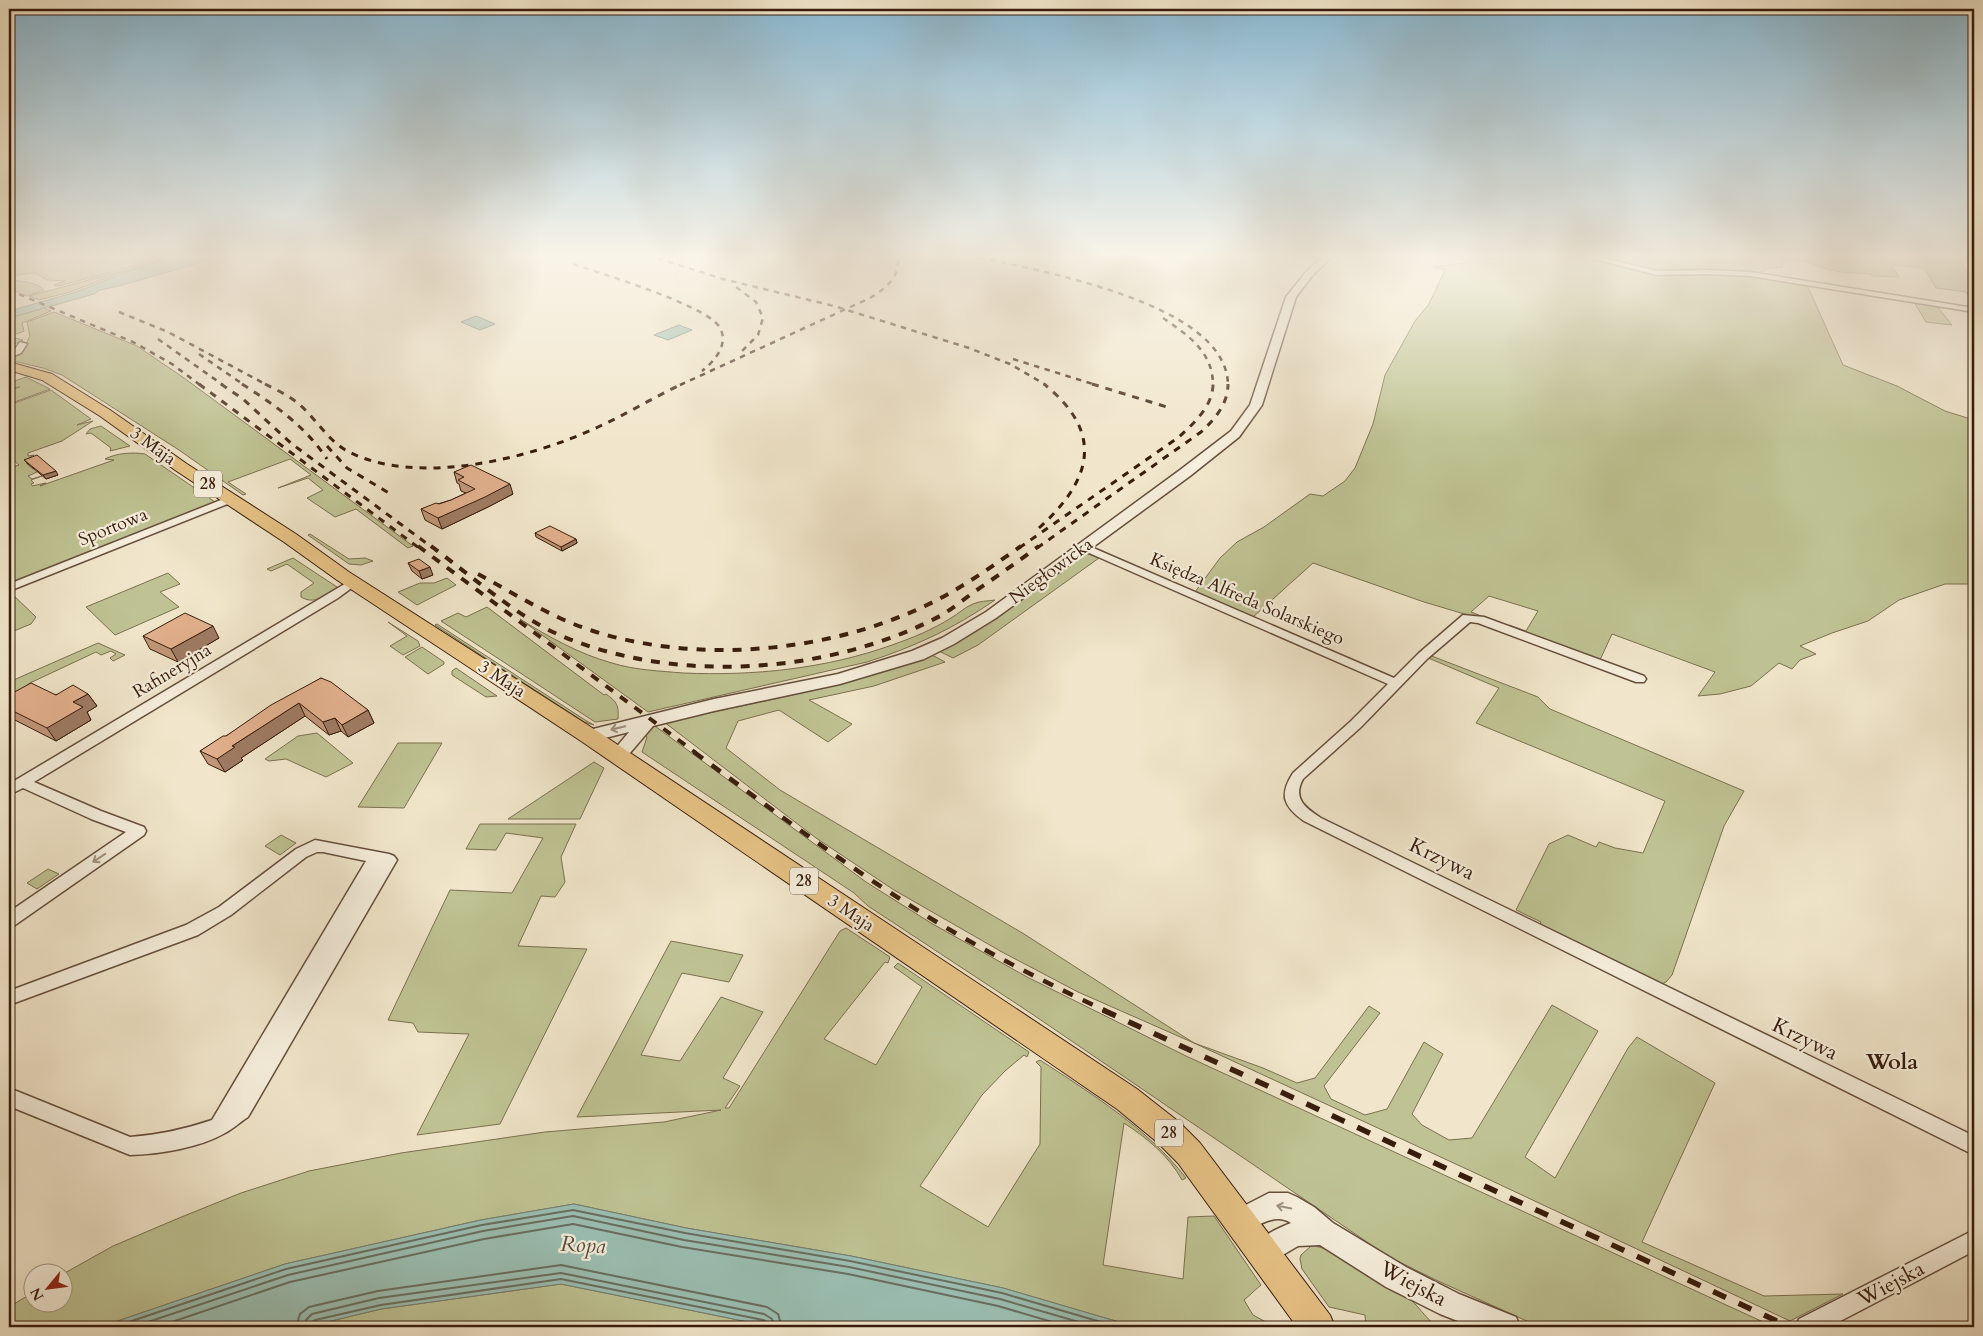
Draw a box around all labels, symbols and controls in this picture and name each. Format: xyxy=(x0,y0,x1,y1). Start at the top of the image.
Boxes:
street label: 3 Maja xyxy=(125,421,181,471)
road number: 28 xyxy=(194,470,222,498)
street label: Sportowa xyxy=(75,502,152,552)
street label: Niegłowicka xyxy=(1004,532,1098,610)
street label: Księdza Alfreda Solarskiego xyxy=(1146,547,1348,651)
street label: Rafineryjna xyxy=(128,638,216,704)
street label: 3 Maja xyxy=(474,654,531,704)
one-way arrow xyxy=(610,724,626,733)
street label: Krzywa xyxy=(1404,831,1480,887)
one-way arrow xyxy=(92,853,106,863)
road number: 28 xyxy=(790,868,818,894)
street label: 3 Maja xyxy=(823,888,880,938)
street label: Krzywa xyxy=(1767,1011,1843,1067)
district label: Wola xyxy=(1865,1047,1918,1077)
road number: 28 xyxy=(1155,1120,1183,1146)
one-way arrow xyxy=(1277,1201,1293,1211)
water label: Ropa xyxy=(559,1229,607,1261)
street label: Wiejska xyxy=(1374,1254,1452,1314)
street label: Wiejska xyxy=(1852,1254,1930,1314)
north arrow xyxy=(22,1264,72,1314)
text: N xyxy=(26,1284,48,1304)

